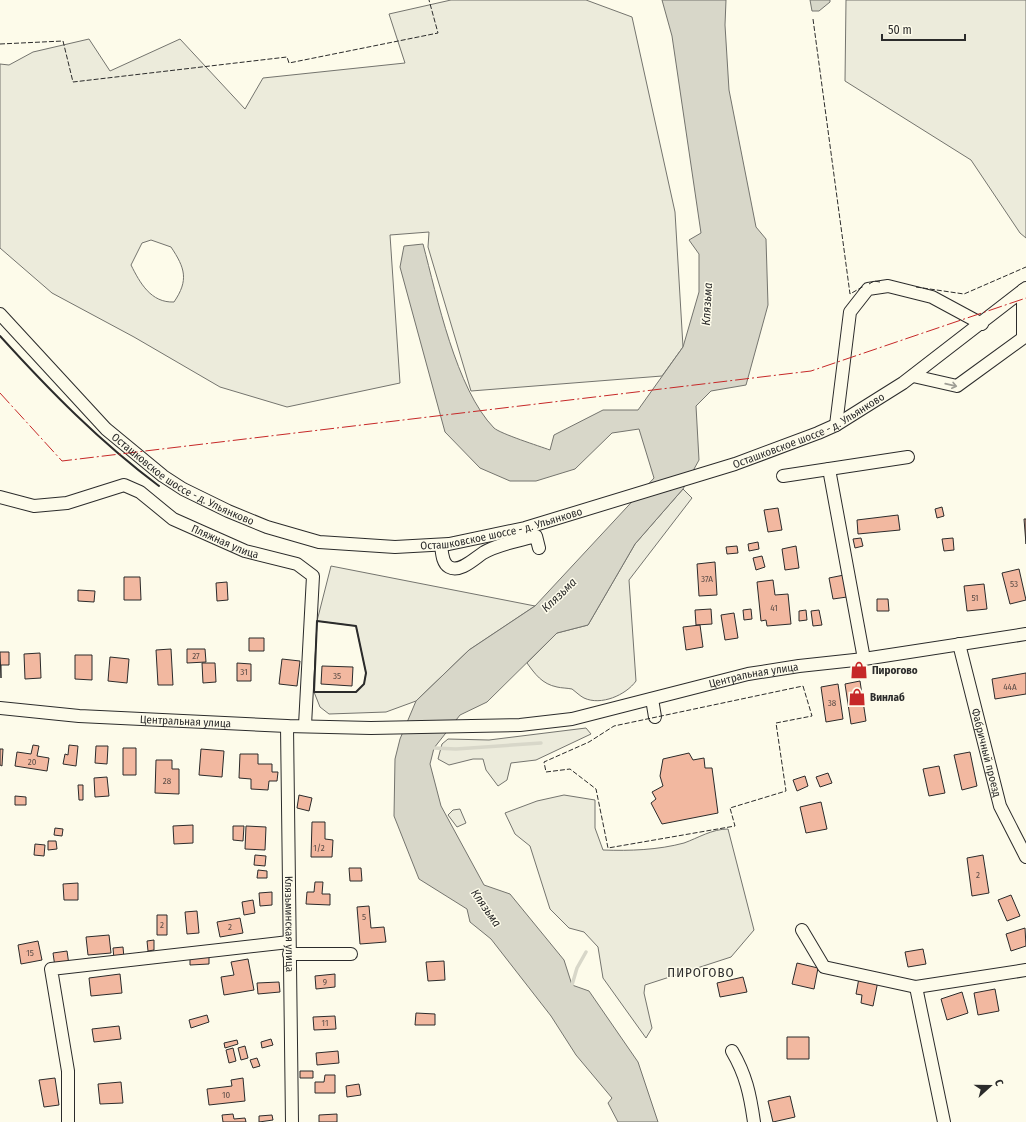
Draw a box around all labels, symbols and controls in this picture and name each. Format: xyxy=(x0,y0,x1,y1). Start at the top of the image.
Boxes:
scale bar xyxy=(882,16,965,42)
text: 50 m xyxy=(888,23,912,37)
water label: Клязьма xyxy=(699,282,715,326)
one-way arrow xyxy=(944,381,957,389)
street label: Осташковское шоссе - д. Ульянково xyxy=(731,390,887,471)
street label: Осташковское шоссе - д. Ульянково xyxy=(109,430,256,528)
street label: Осташковское шоссе - д. Ульянково xyxy=(420,504,584,552)
street label: Пляжная улица xyxy=(190,522,260,561)
house number: 37А xyxy=(701,574,713,584)
water label: Клязьма xyxy=(539,575,579,615)
house number: 53 xyxy=(1010,579,1018,589)
house number: 51 xyxy=(971,593,979,603)
house number: 41 xyxy=(770,603,778,613)
house number: 27 xyxy=(192,651,200,661)
street label: Центральная улица xyxy=(707,660,799,690)
shop icon: Пирогово xyxy=(849,660,869,680)
place label: Пирогово xyxy=(872,664,918,677)
house number: 31 xyxy=(240,667,248,677)
house number: 35 xyxy=(333,671,341,681)
house number: 44А xyxy=(1003,682,1017,692)
shop icon: Винлаб xyxy=(847,687,867,707)
place label: Винлаб xyxy=(870,691,905,704)
house number: 38 xyxy=(828,698,837,708)
street label: Фабричный проезд xyxy=(969,707,1004,799)
street label: Центральная улица xyxy=(140,712,231,730)
house number: 20 xyxy=(28,757,37,767)
house number: 28 xyxy=(163,776,172,786)
house number: 1/2 xyxy=(313,843,325,853)
house number: 2 xyxy=(976,870,980,880)
street label: Клязьминская улица xyxy=(282,876,297,972)
water label: Клязьма xyxy=(468,886,504,930)
house number: 5 xyxy=(362,912,366,922)
house number: 2 xyxy=(160,920,164,930)
house number: 2 xyxy=(228,922,232,932)
house number: 15 xyxy=(26,948,34,958)
district label: ПИРОГОВО xyxy=(667,965,735,980)
house number: 9 xyxy=(323,977,327,987)
house number: 11 xyxy=(322,1018,328,1028)
north arrow xyxy=(970,1066,1010,1106)
text: С xyxy=(992,1078,1006,1088)
house number: 10 xyxy=(222,1090,230,1100)

